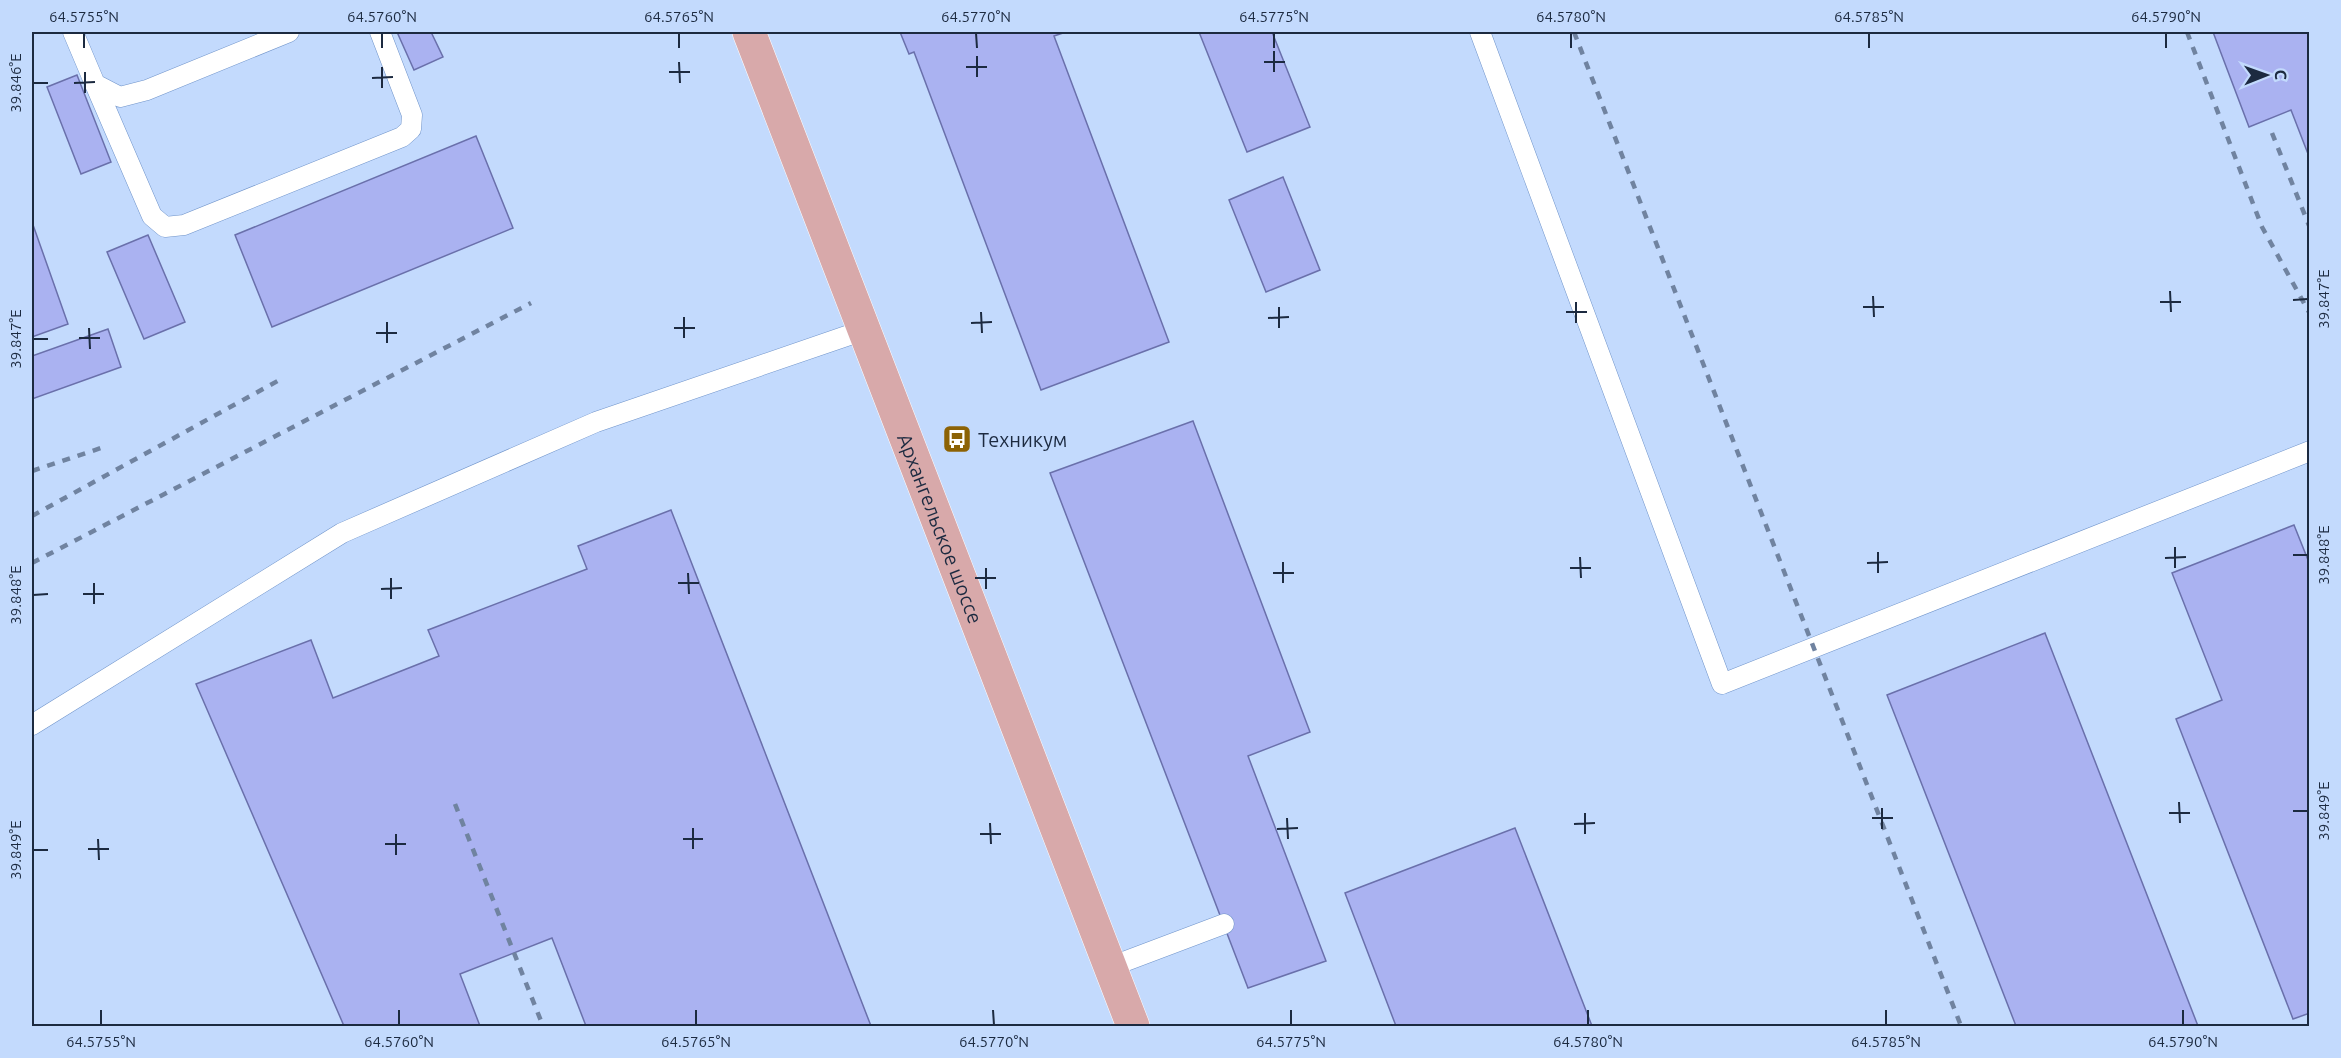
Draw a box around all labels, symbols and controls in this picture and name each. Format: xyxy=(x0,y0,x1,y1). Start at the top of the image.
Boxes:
text: 64.5755°N xyxy=(49,8,119,25)
text: 64.5760°N xyxy=(347,8,417,25)
text: 64.5765°N xyxy=(644,8,714,25)
text: 64.5770°N xyxy=(941,8,1011,25)
text: 64.5775°N xyxy=(1239,8,1309,25)
text: 64.5780°N xyxy=(1536,8,1606,25)
text: 64.5785°N xyxy=(1834,8,1904,25)
text: 64.5790°N xyxy=(2131,8,2201,25)
north arrow xyxy=(2236,45,2296,105)
text: 39.846°E xyxy=(7,53,24,113)
text: С xyxy=(2272,69,2290,80)
text: 39.847°E xyxy=(2315,269,2332,329)
text: 39.847°E xyxy=(7,309,24,369)
bus stop icon: Техникум xyxy=(941,423,973,455)
place label: Техникум xyxy=(978,428,1067,451)
street label: Архангельское шоссе xyxy=(894,430,988,627)
text: 39.848°E xyxy=(2315,525,2332,585)
text: 39.848°E xyxy=(7,565,24,625)
text: 39.849°E xyxy=(2315,781,2332,841)
text: 39.849°E xyxy=(7,820,24,880)
text: 64.5755°N xyxy=(66,1033,136,1050)
text: 64.5760°N xyxy=(364,1033,434,1050)
text: 64.5765°N xyxy=(661,1033,731,1050)
text: 64.5770°N xyxy=(959,1033,1029,1050)
text: 64.5775°N xyxy=(1256,1033,1326,1050)
text: 64.5780°N xyxy=(1553,1033,1623,1050)
text: 64.5785°N xyxy=(1851,1033,1921,1050)
text: 64.5790°N xyxy=(2148,1033,2218,1050)

